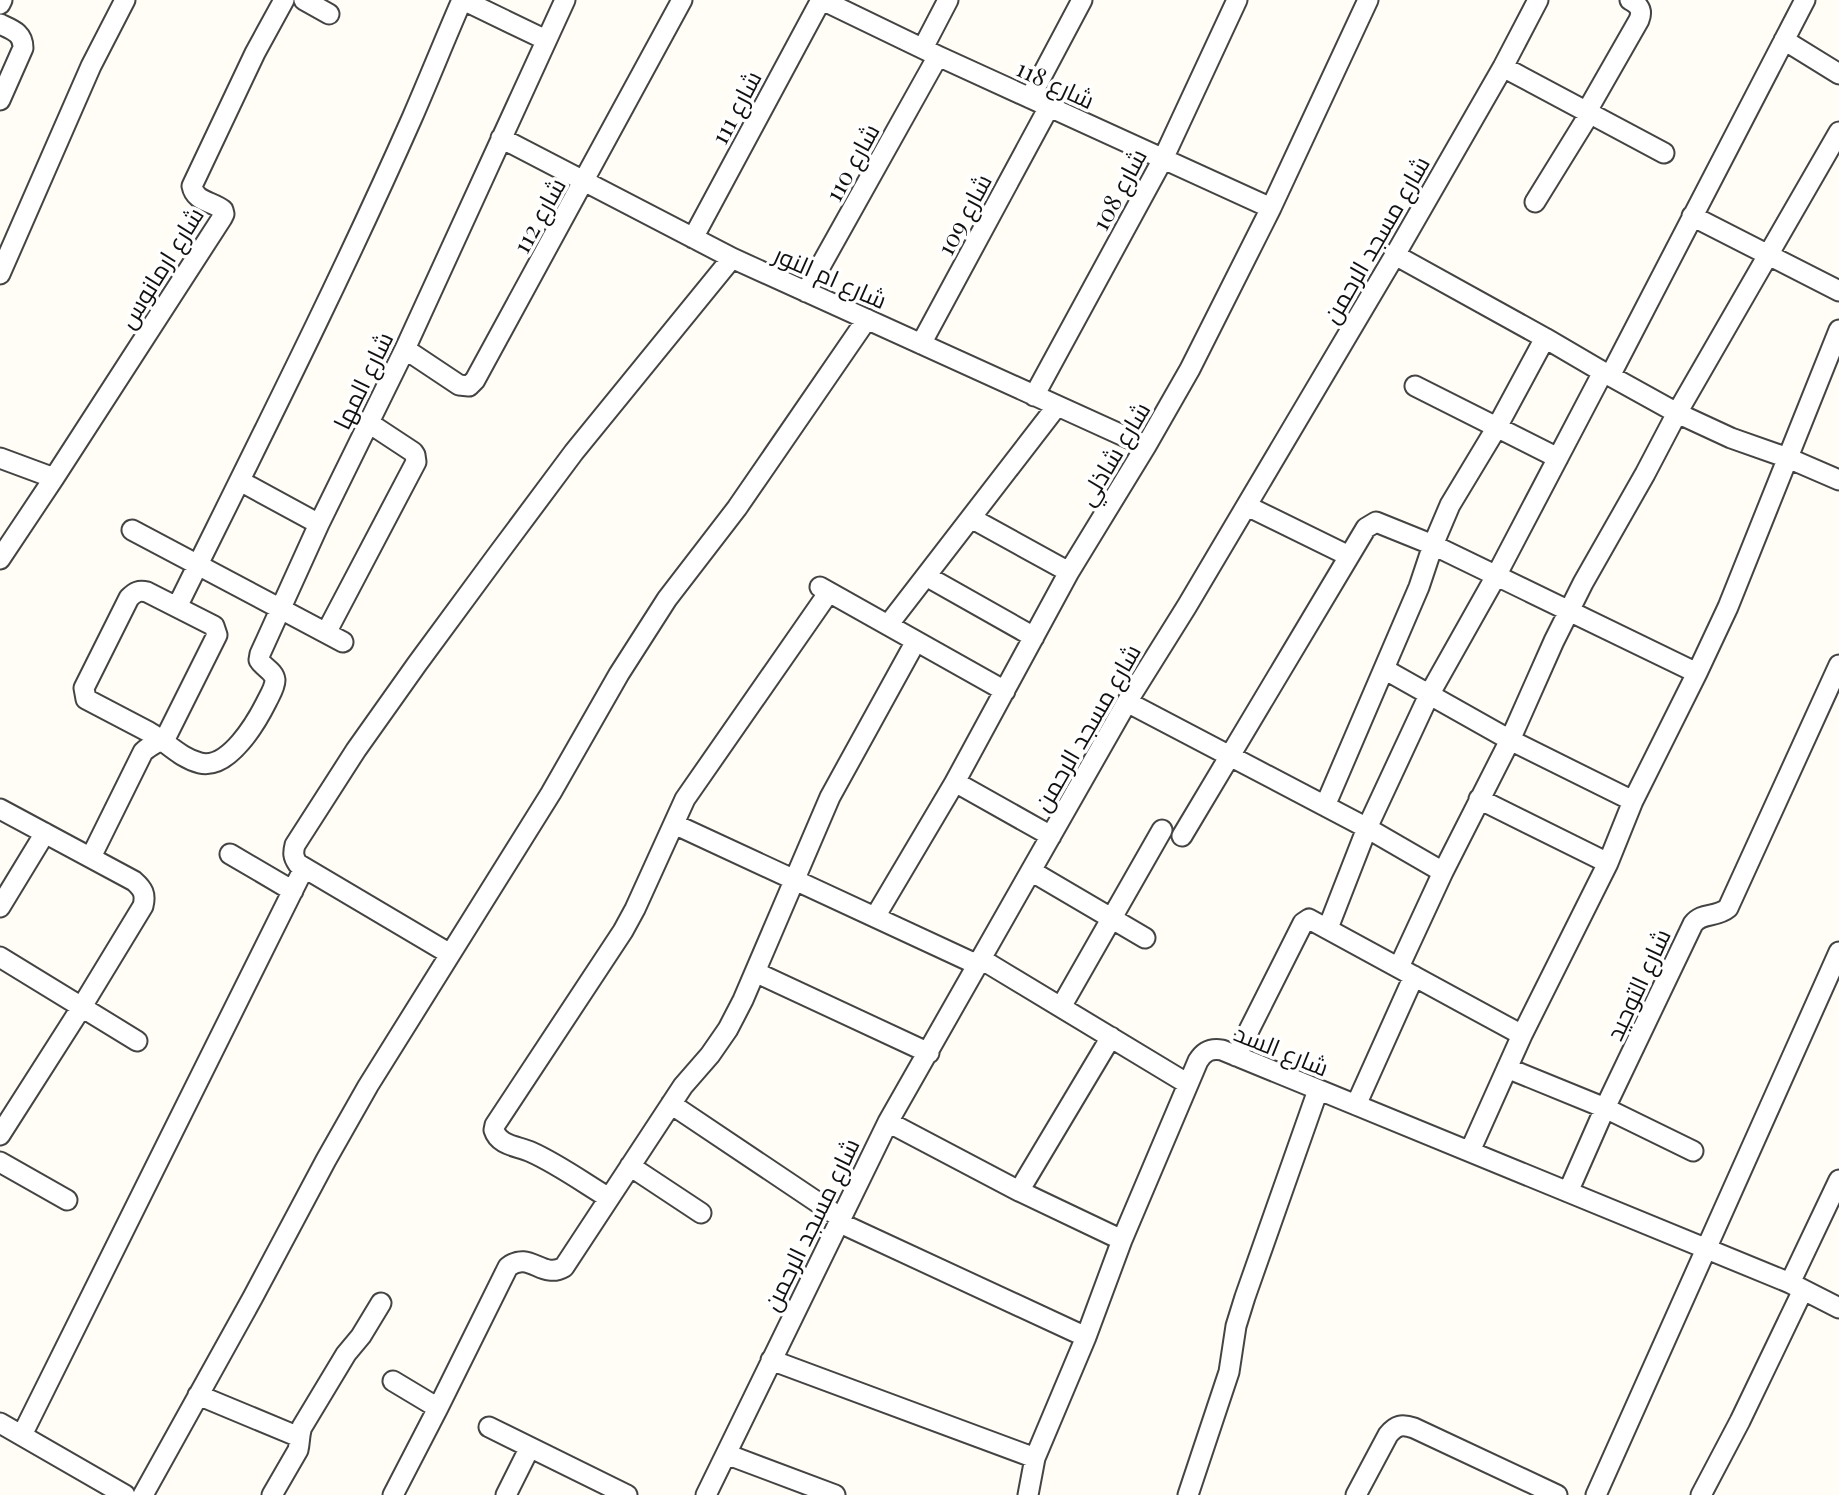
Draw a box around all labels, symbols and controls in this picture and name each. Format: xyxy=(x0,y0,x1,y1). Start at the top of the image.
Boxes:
street label: شارع 118 xyxy=(1011,51,1100,117)
street label: شارع 111 xyxy=(702,65,769,150)
street label: شارع 110 xyxy=(816,117,887,208)
street label: شارع 108 xyxy=(1083,143,1155,236)
street label: شارع مسجد الرحمن xyxy=(1314,149,1438,330)
street label: شارع 109 xyxy=(928,168,1000,261)
street label: شارع 112 xyxy=(504,171,574,259)
street label: شارع ارمانوس xyxy=(110,200,212,335)
street label: شارع ام النور xyxy=(767,236,892,317)
street label: شارع المها xyxy=(325,326,401,435)
street label: شارع شاذلي xyxy=(1070,395,1161,513)
street label: شارع مسجد الرحمن xyxy=(1025,637,1149,818)
street label: شارع التوحيد xyxy=(1597,923,1679,1046)
street label: شارع السد xyxy=(1229,1016,1334,1084)
street label: شارع مسجد الرحمن xyxy=(754,1132,867,1317)

